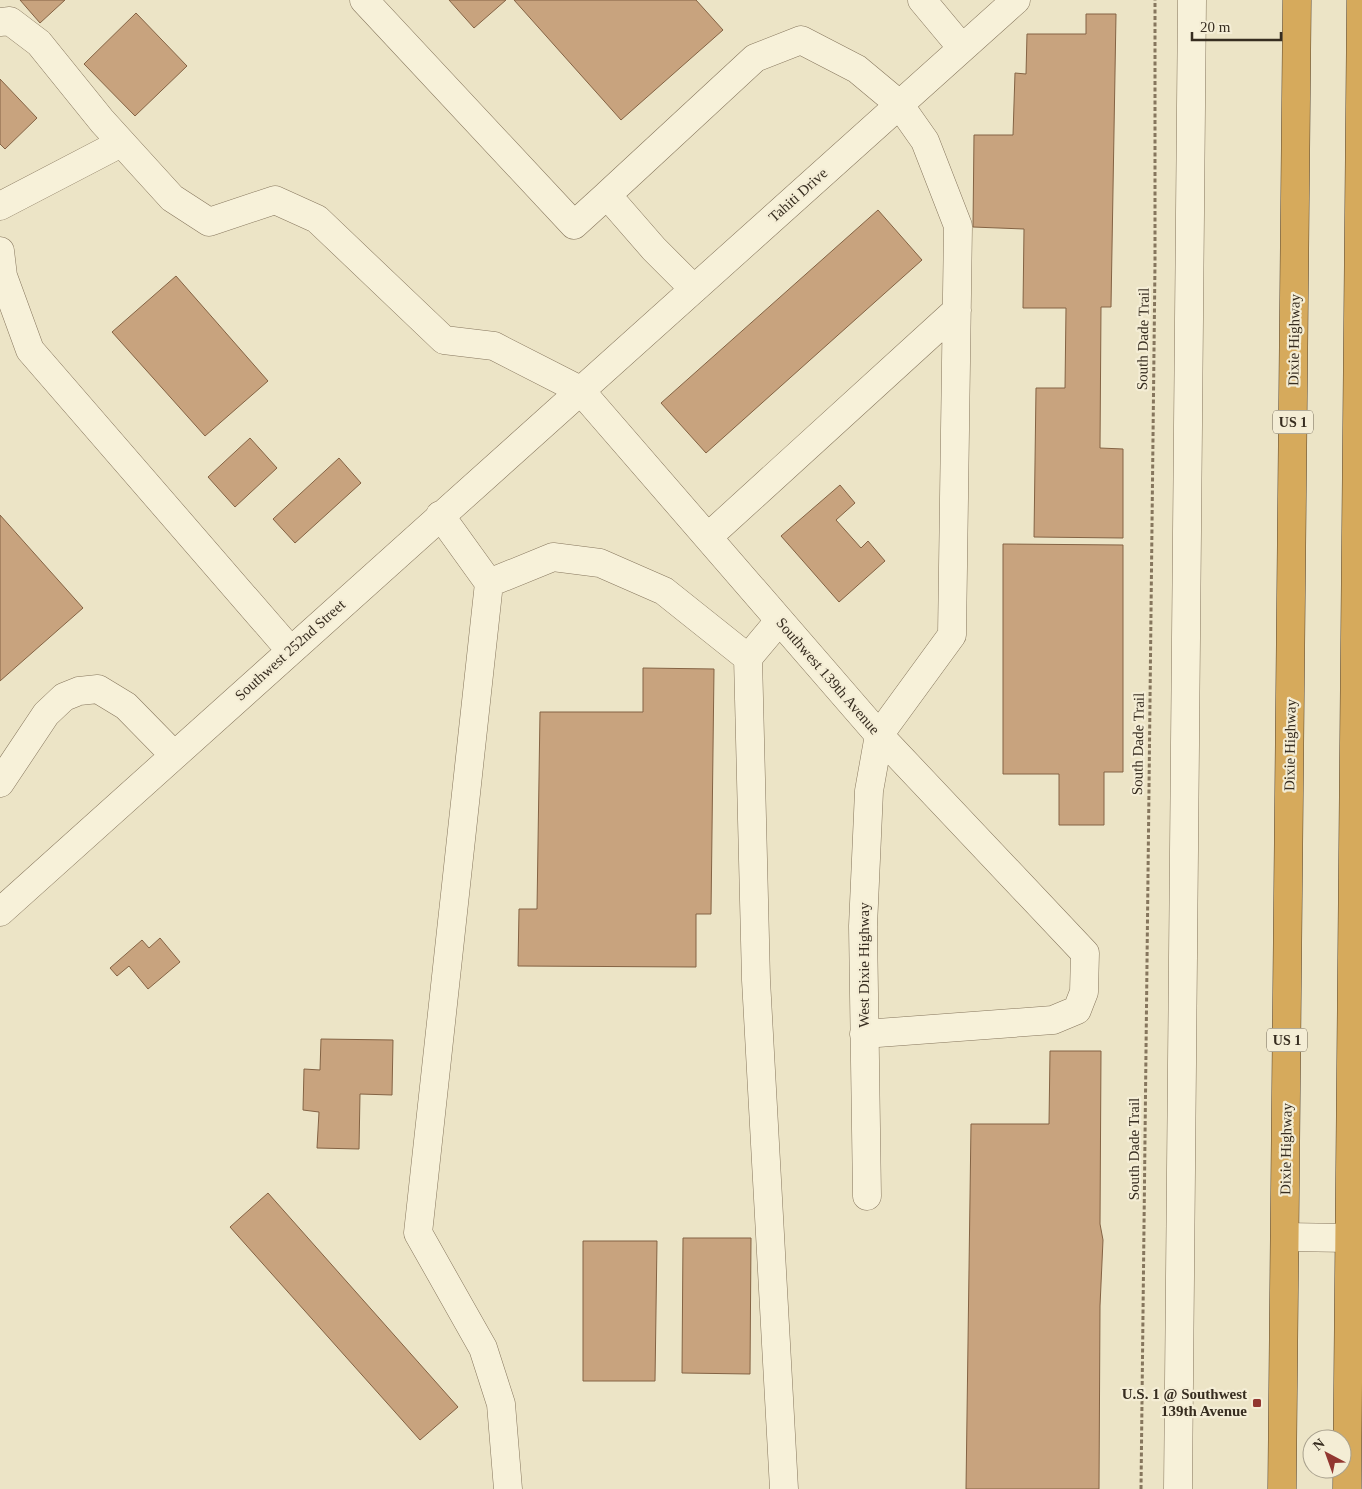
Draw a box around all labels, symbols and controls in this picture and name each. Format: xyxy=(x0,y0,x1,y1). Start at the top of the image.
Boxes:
scale bar xyxy=(1192,10,1281,42)
text: 20 m xyxy=(1200,19,1231,35)
street label: Tahiti Drive xyxy=(766,165,831,225)
street label: South Dade Trail xyxy=(1134,288,1152,390)
street label: Dixie Highway xyxy=(1285,293,1303,386)
road number: US 1 xyxy=(1273,411,1313,434)
street label: Southwest 252nd Street xyxy=(232,596,349,704)
street label: Southwest 139th Avenue xyxy=(773,615,883,738)
street label: South Dade Trail xyxy=(1129,693,1147,795)
street label: Dixie Highway xyxy=(1281,698,1299,791)
street label: West Dixie Highway xyxy=(856,902,872,1028)
road number: US 1 xyxy=(1267,1028,1307,1052)
street label: South Dade Trail xyxy=(1126,1098,1142,1200)
street label: Dixie Highway xyxy=(1277,1102,1295,1195)
place label: U.S. 1 @ Southwest 139th Avenue xyxy=(1122,1386,1247,1419)
marker: U.S. 1 @ Southwest 139th Avenue xyxy=(1251,1397,1263,1409)
north arrow xyxy=(1302,1429,1352,1479)
text: N xyxy=(1310,1436,1328,1454)

